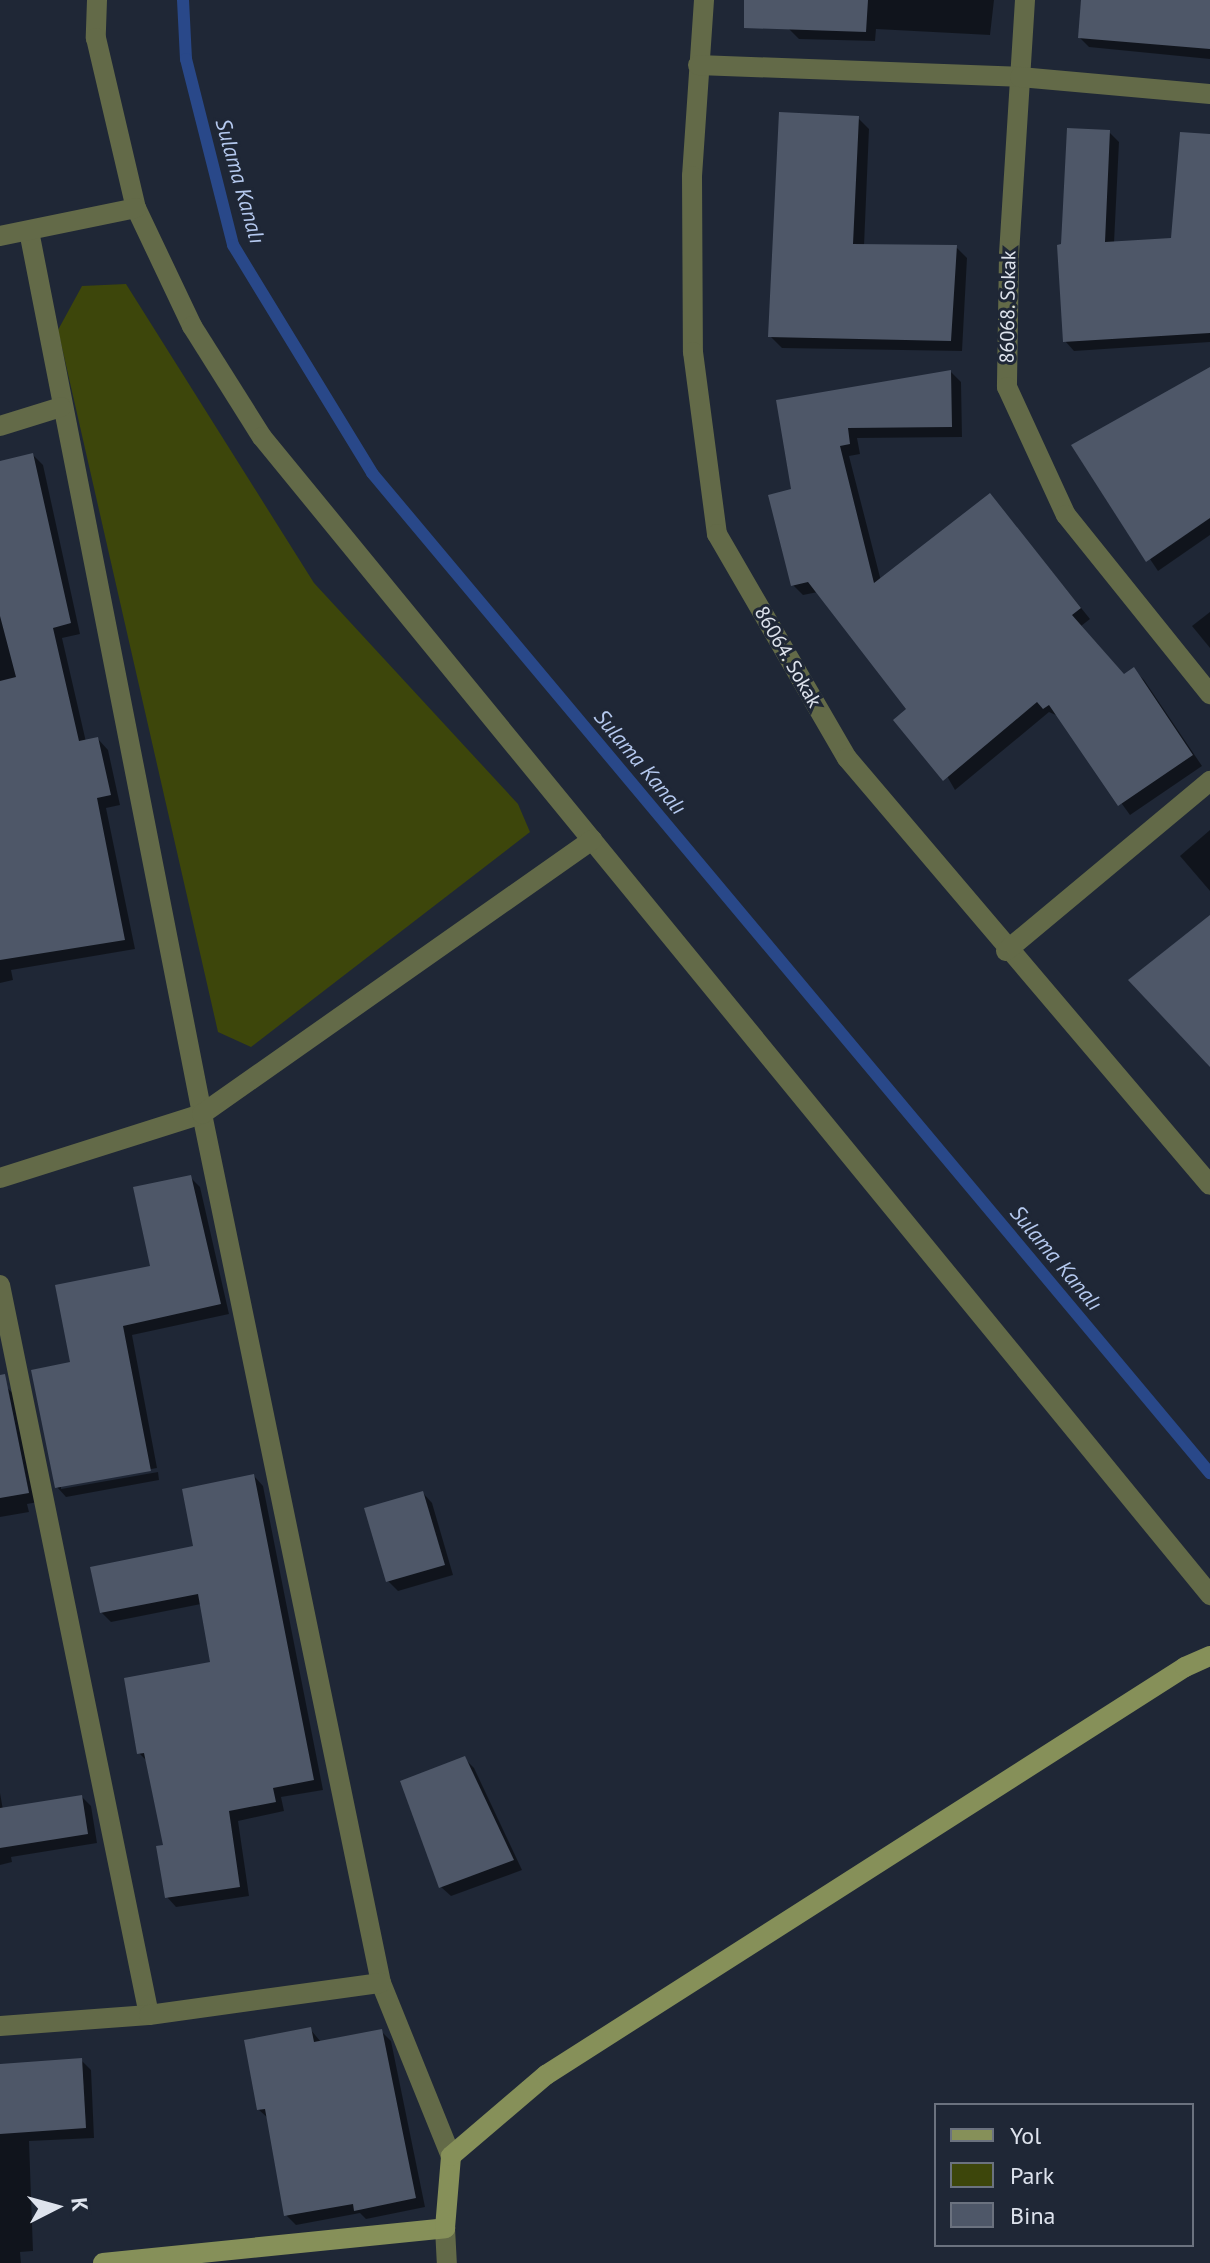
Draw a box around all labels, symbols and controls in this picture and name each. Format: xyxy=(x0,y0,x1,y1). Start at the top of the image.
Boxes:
water label: Sulama Kanalı xyxy=(210,115,270,247)
street label: 86068. Sokak xyxy=(995,250,1021,364)
street label: 86064. Sokak xyxy=(749,601,827,713)
water label: Sulama Kanalı xyxy=(588,704,692,820)
water label: Sulama Kanalı xyxy=(1004,1200,1108,1316)
legend xyxy=(934,2103,1194,2247)
text: Yol xyxy=(1010,2120,1041,2151)
text: Park xyxy=(1010,2160,1054,2191)
north arrow xyxy=(16,2167,96,2247)
text: K xyxy=(65,2196,95,2213)
text: Bina xyxy=(1010,2200,1055,2231)

